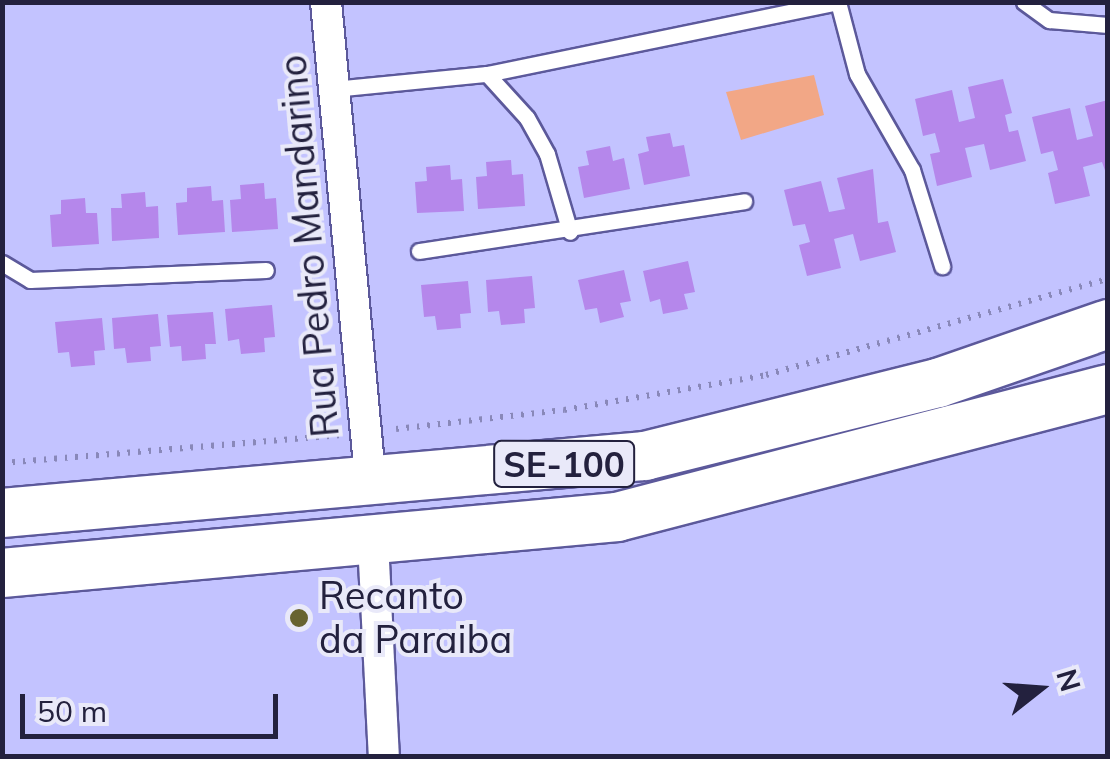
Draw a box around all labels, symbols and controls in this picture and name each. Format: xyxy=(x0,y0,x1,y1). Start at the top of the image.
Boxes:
street label: Rua Pedro Mandarino xyxy=(270,53,348,439)
road number: SE-100 xyxy=(492,434,636,494)
place label: Recanto da Paraiba xyxy=(319,573,512,662)
marker: Recanto da Paraiba xyxy=(288,607,310,629)
north arrow xyxy=(990,639,1090,739)
text: N xyxy=(1049,665,1089,695)
scale bar xyxy=(25,674,282,736)
text: 50 m xyxy=(37,692,107,730)

